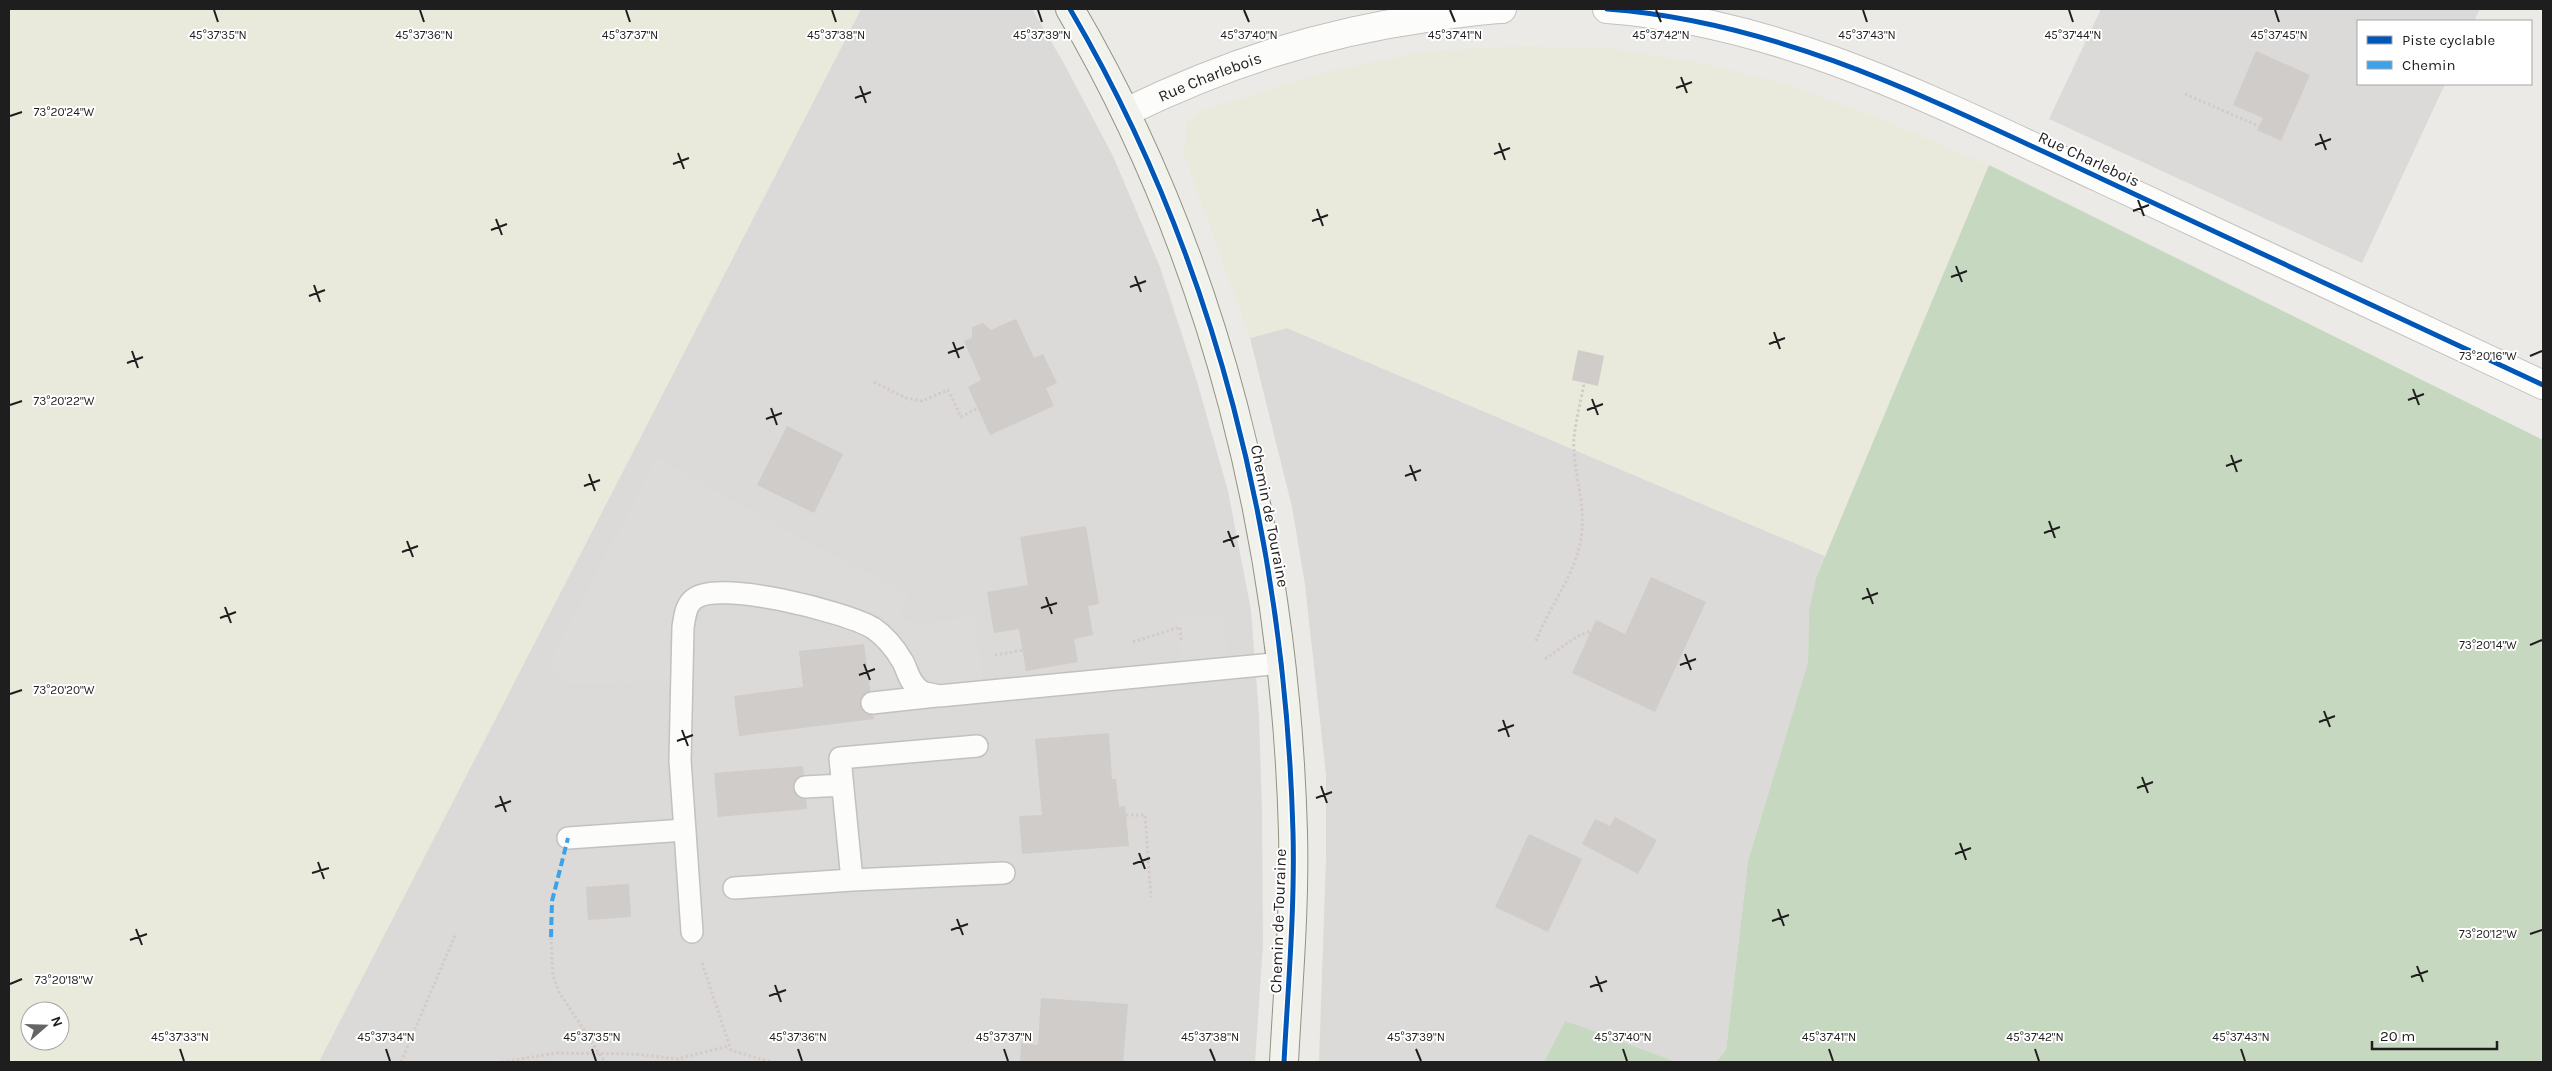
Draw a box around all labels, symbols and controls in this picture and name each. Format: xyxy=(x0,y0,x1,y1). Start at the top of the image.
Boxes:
legend xyxy=(2357,20,2532,85)
text: 45°37'35"N xyxy=(189,28,247,42)
text: 45°37'36"N xyxy=(395,28,453,42)
text: 45°37'37"N xyxy=(602,28,658,42)
text: 45°37'38"N xyxy=(807,28,865,42)
text: 45°37'39"N xyxy=(1013,28,1071,42)
text: 45°37'40"N xyxy=(1220,28,1278,42)
text: 45°37'41"N xyxy=(1428,28,1482,42)
text: 45°37'42"N xyxy=(1632,28,1690,42)
text: 45°37'43"N xyxy=(1838,28,1896,42)
text: 45°37'44"N xyxy=(2044,28,2102,42)
text: 45°37'45"N xyxy=(2250,28,2308,42)
text: Piste cyclable xyxy=(2402,31,2495,49)
street label: Rue Charlebois xyxy=(1155,48,1264,105)
text: Chemin xyxy=(2402,56,2456,74)
text: 73°20'24"W xyxy=(34,105,95,119)
street label: Rue Charlebois xyxy=(2035,127,2143,191)
text: 73°20'16"W xyxy=(2459,349,2517,363)
text: 73°20'22"W xyxy=(34,394,95,408)
street label: Chemin de Touraine xyxy=(1247,443,1293,589)
text: 73°20'14"W xyxy=(2459,638,2517,652)
text: 73°20'20"W xyxy=(34,683,95,697)
street label: Chemin de Touraine xyxy=(1266,848,1290,994)
text: 73°20'12"W xyxy=(2459,927,2517,941)
text: 73°20'18"W xyxy=(35,973,93,987)
north arrow xyxy=(20,1001,70,1051)
text: N xyxy=(47,1014,66,1029)
scale bar xyxy=(2372,1018,2497,1050)
text: 20 m xyxy=(2380,1027,2415,1045)
text: 45°37'33"N xyxy=(151,1030,209,1044)
text: 45°37'34"N xyxy=(357,1030,415,1044)
text: 45°37'35"N xyxy=(563,1030,621,1044)
text: 45°37'36"N xyxy=(769,1030,827,1044)
text: 45°37'37"N xyxy=(976,1030,1032,1044)
text: 45°37'38"N xyxy=(1181,1030,1239,1044)
text: 45°37'39"N xyxy=(1387,1030,1445,1044)
text: 45°37'40"N xyxy=(1594,1030,1652,1044)
text: 45°37'41"N xyxy=(1802,1030,1856,1044)
text: 45°37'42"N xyxy=(2006,1030,2064,1044)
text: 45°37'43"N xyxy=(2212,1030,2270,1044)

